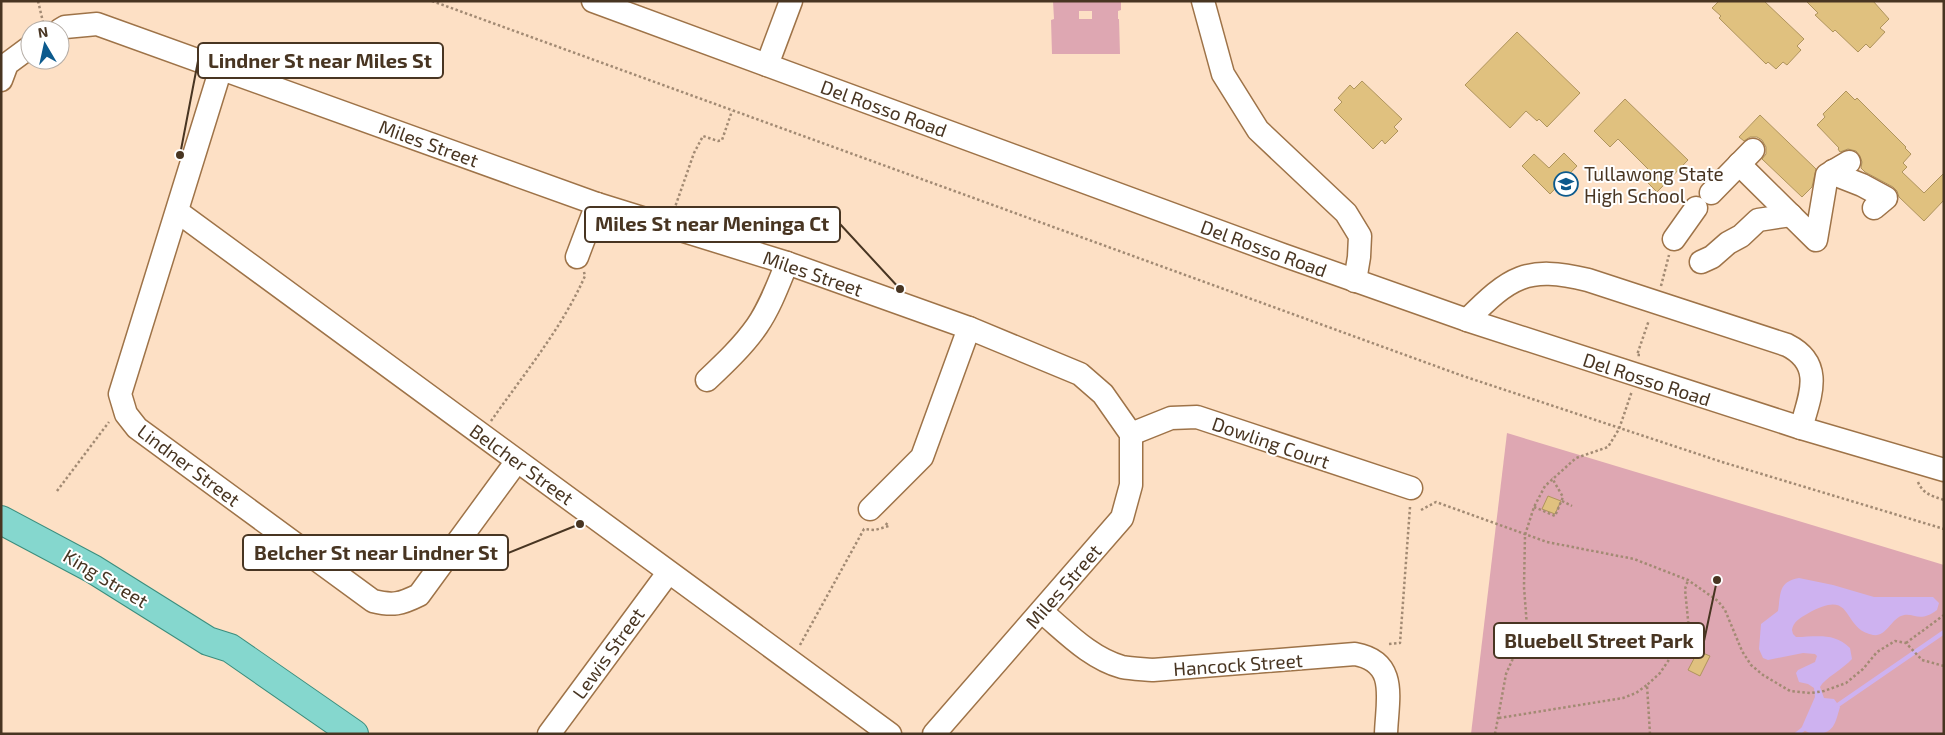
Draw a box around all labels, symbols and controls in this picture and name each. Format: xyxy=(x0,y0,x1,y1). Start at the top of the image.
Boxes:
north arrow xyxy=(20,20,70,70)
text: N xyxy=(37,22,49,41)
callout: Lindner St near Miles St xyxy=(198,43,443,78)
text: Lindner St near Miles St xyxy=(208,48,432,72)
street label: Del Rosso Road xyxy=(818,74,950,142)
street label: Miles Street xyxy=(376,114,482,172)
place label: Tullawong State High School xyxy=(1584,162,1724,207)
school or university icon: Tullawong State High School xyxy=(1553,171,1579,197)
callout: Miles St near Meninga Ct xyxy=(585,207,840,242)
text: Miles St near Meninga Ct xyxy=(595,211,829,235)
street label: Del Rosso Road xyxy=(1198,214,1330,282)
street label: Miles Street xyxy=(760,245,866,301)
street label: Del Rosso Road xyxy=(1580,348,1714,410)
street label: Dowling Court xyxy=(1209,411,1333,473)
street label: Lindner Street xyxy=(133,419,245,511)
street label: Belcher Street xyxy=(466,419,578,509)
callout: Belcher St near Lindner St xyxy=(243,535,508,570)
street label: Miles Street xyxy=(1020,539,1106,633)
text: Belcher St near Lindner St xyxy=(254,540,498,564)
street label: King Street xyxy=(60,544,152,612)
street label: Lewis Street xyxy=(567,603,649,703)
callout: Bluebell Street Park xyxy=(1494,623,1704,658)
text: Bluebell Street Park xyxy=(1504,628,1694,652)
street label: Hancock Street xyxy=(1172,648,1304,680)

